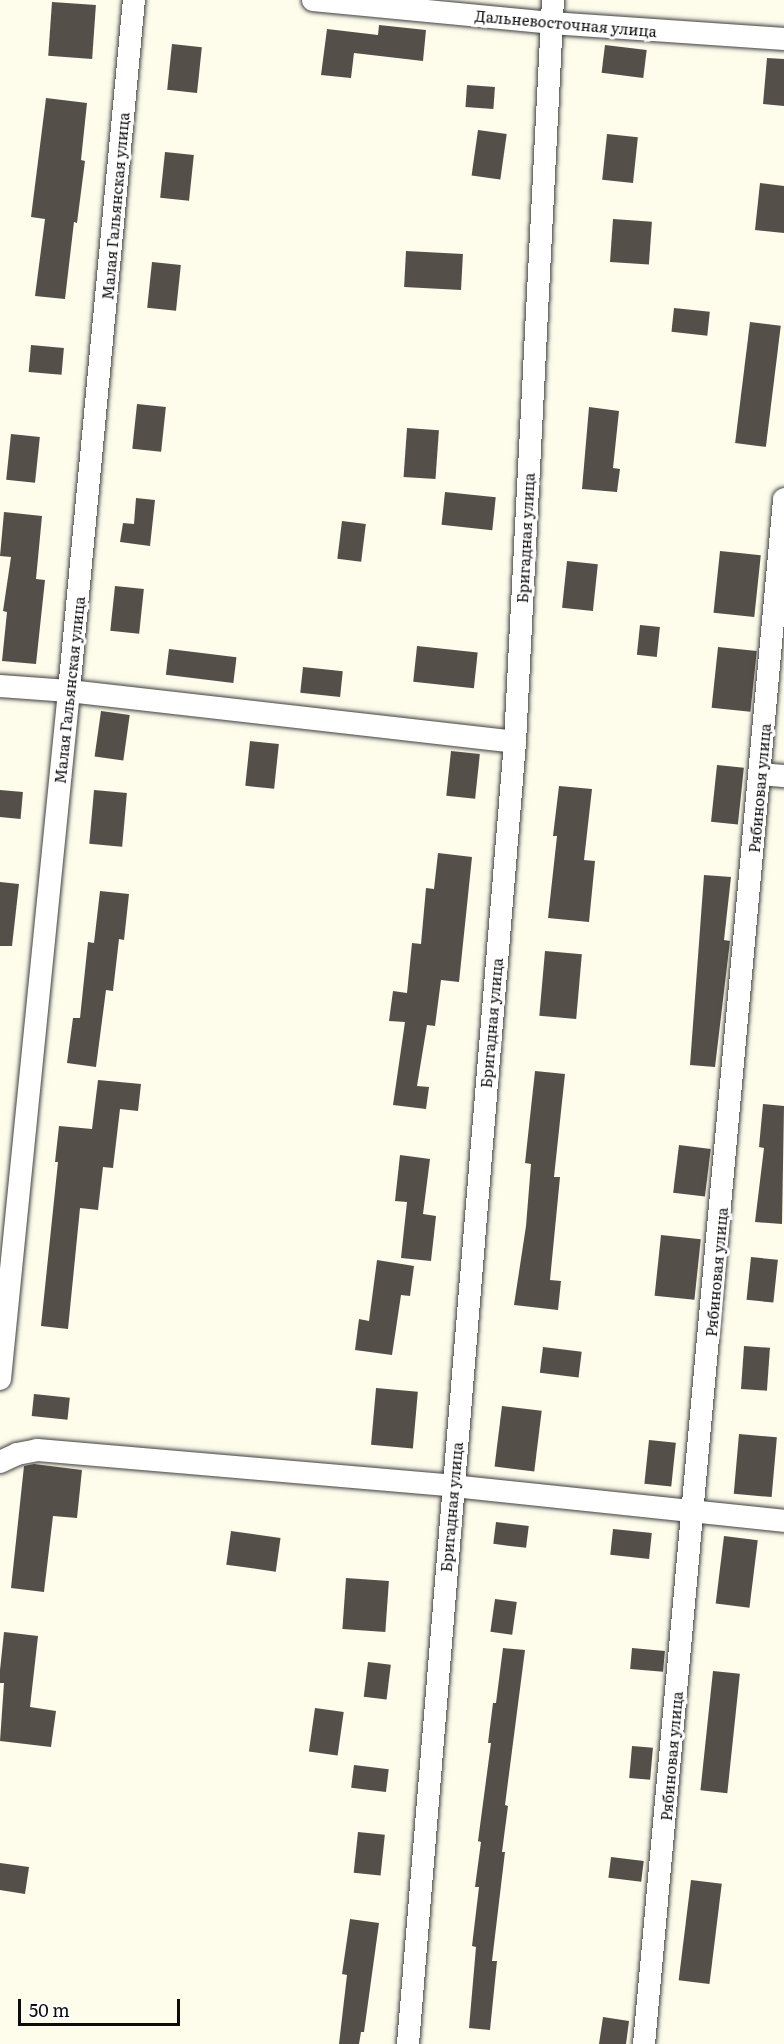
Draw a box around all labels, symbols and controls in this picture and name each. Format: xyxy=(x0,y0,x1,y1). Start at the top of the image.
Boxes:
street label: Дальневосточная улица xyxy=(474,6,658,40)
street label: Малая Гальянская улица xyxy=(98,111,132,301)
street label: Бригадная улица xyxy=(513,472,537,604)
street label: Малая Гальянская улица xyxy=(50,595,88,785)
street label: Рябиновая улица xyxy=(744,722,774,854)
street label: Бригадная улица xyxy=(476,957,506,1089)
street label: Рябиновая улица xyxy=(701,1206,731,1338)
street label: Бригадная улица xyxy=(436,1441,466,1573)
street label: Рябиновая улица xyxy=(656,1690,686,1822)
scale bar xyxy=(21,1987,183,2025)
text: 50 m xyxy=(29,1996,70,2023)

